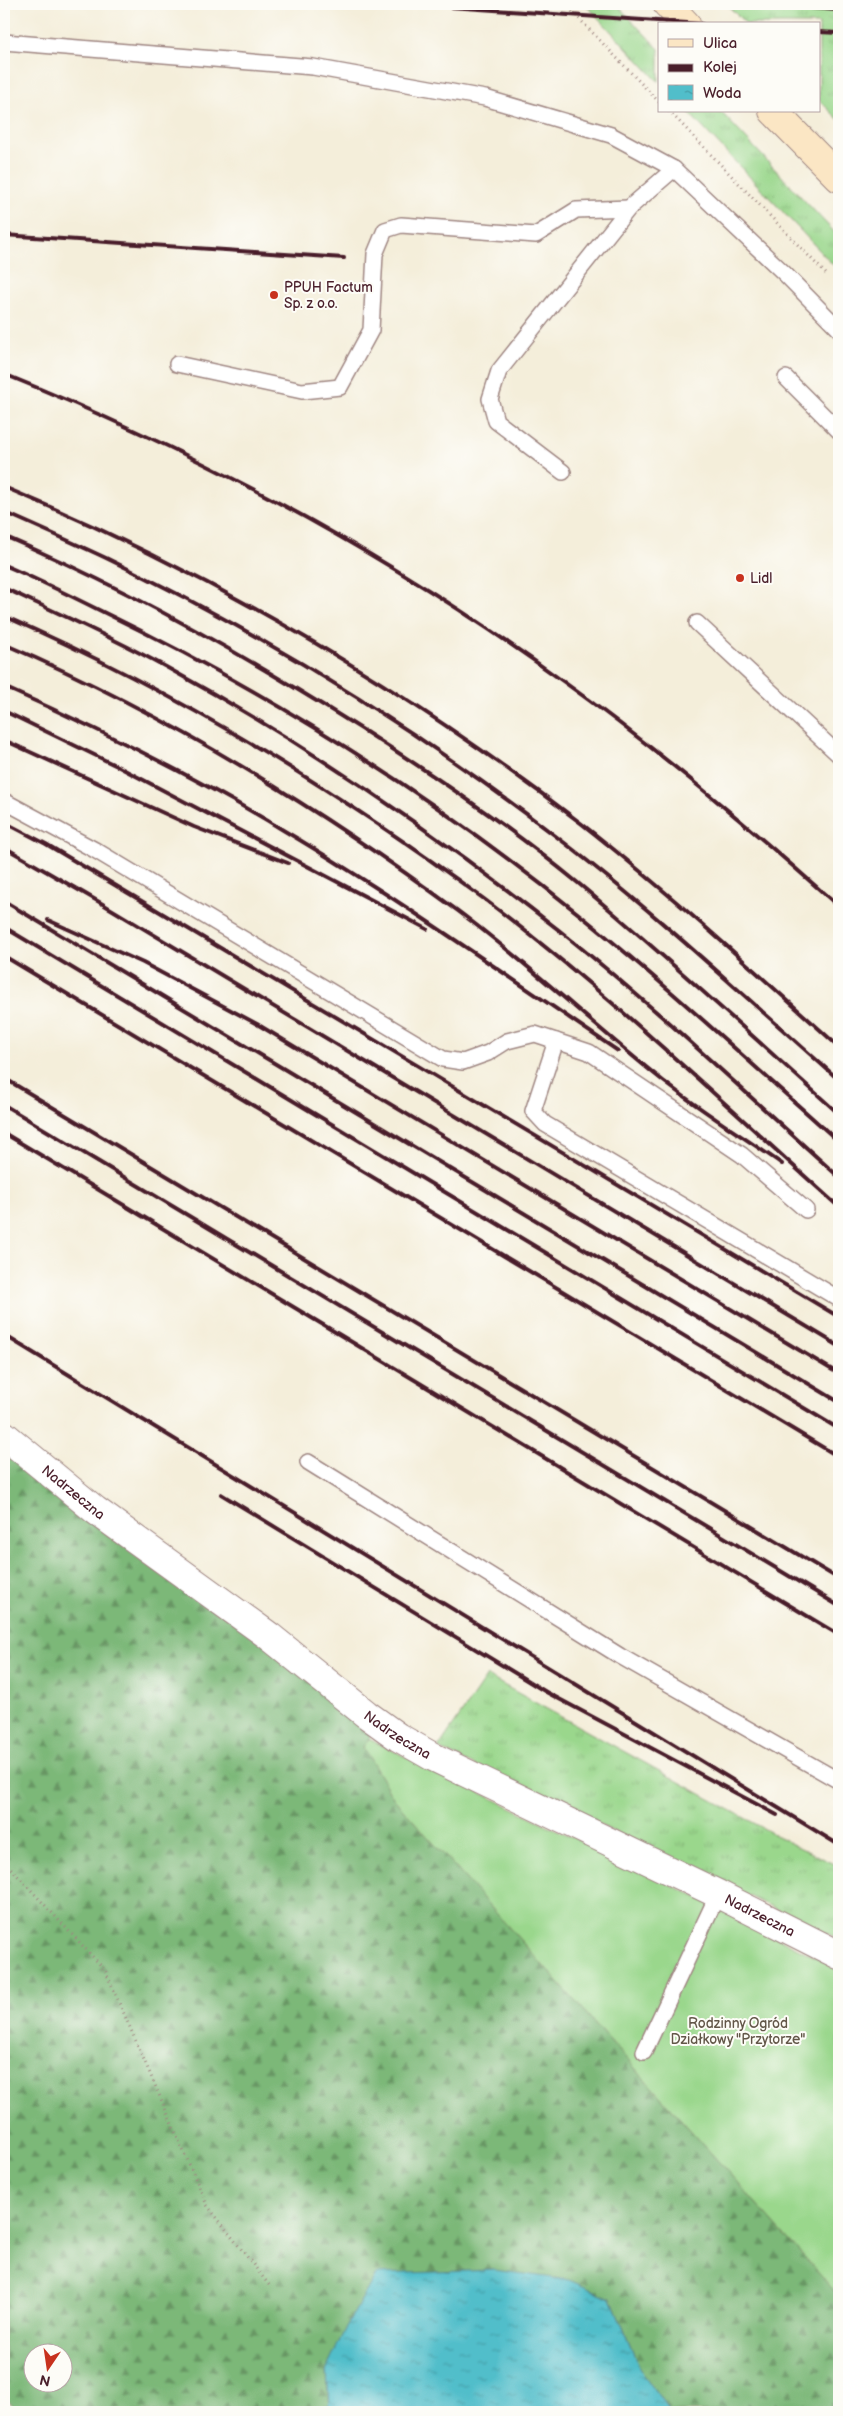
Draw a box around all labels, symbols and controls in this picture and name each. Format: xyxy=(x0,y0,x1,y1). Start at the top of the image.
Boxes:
legend xyxy=(658,22,820,112)
text: Ulica xyxy=(703,34,737,53)
text: Kolej xyxy=(703,58,737,77)
text: Woda xyxy=(703,84,741,103)
place label: PPUH Factum Sp. z o.o. xyxy=(284,279,373,312)
marker: PPUH Factum Sp. z o.o. xyxy=(268,289,280,301)
place label: Lidl xyxy=(750,570,772,587)
marker: Lidl xyxy=(734,572,746,584)
street label: Nadrzeczna xyxy=(38,1461,108,1523)
street label: Nadrzeczna xyxy=(361,1707,434,1763)
street label: Nadrzeczna xyxy=(722,1890,798,1940)
park label: Rodzinny Ogród Działkowy "Przytorze" xyxy=(670,2015,806,2048)
north arrow xyxy=(22,2344,72,2394)
text: N xyxy=(38,2371,52,2390)

